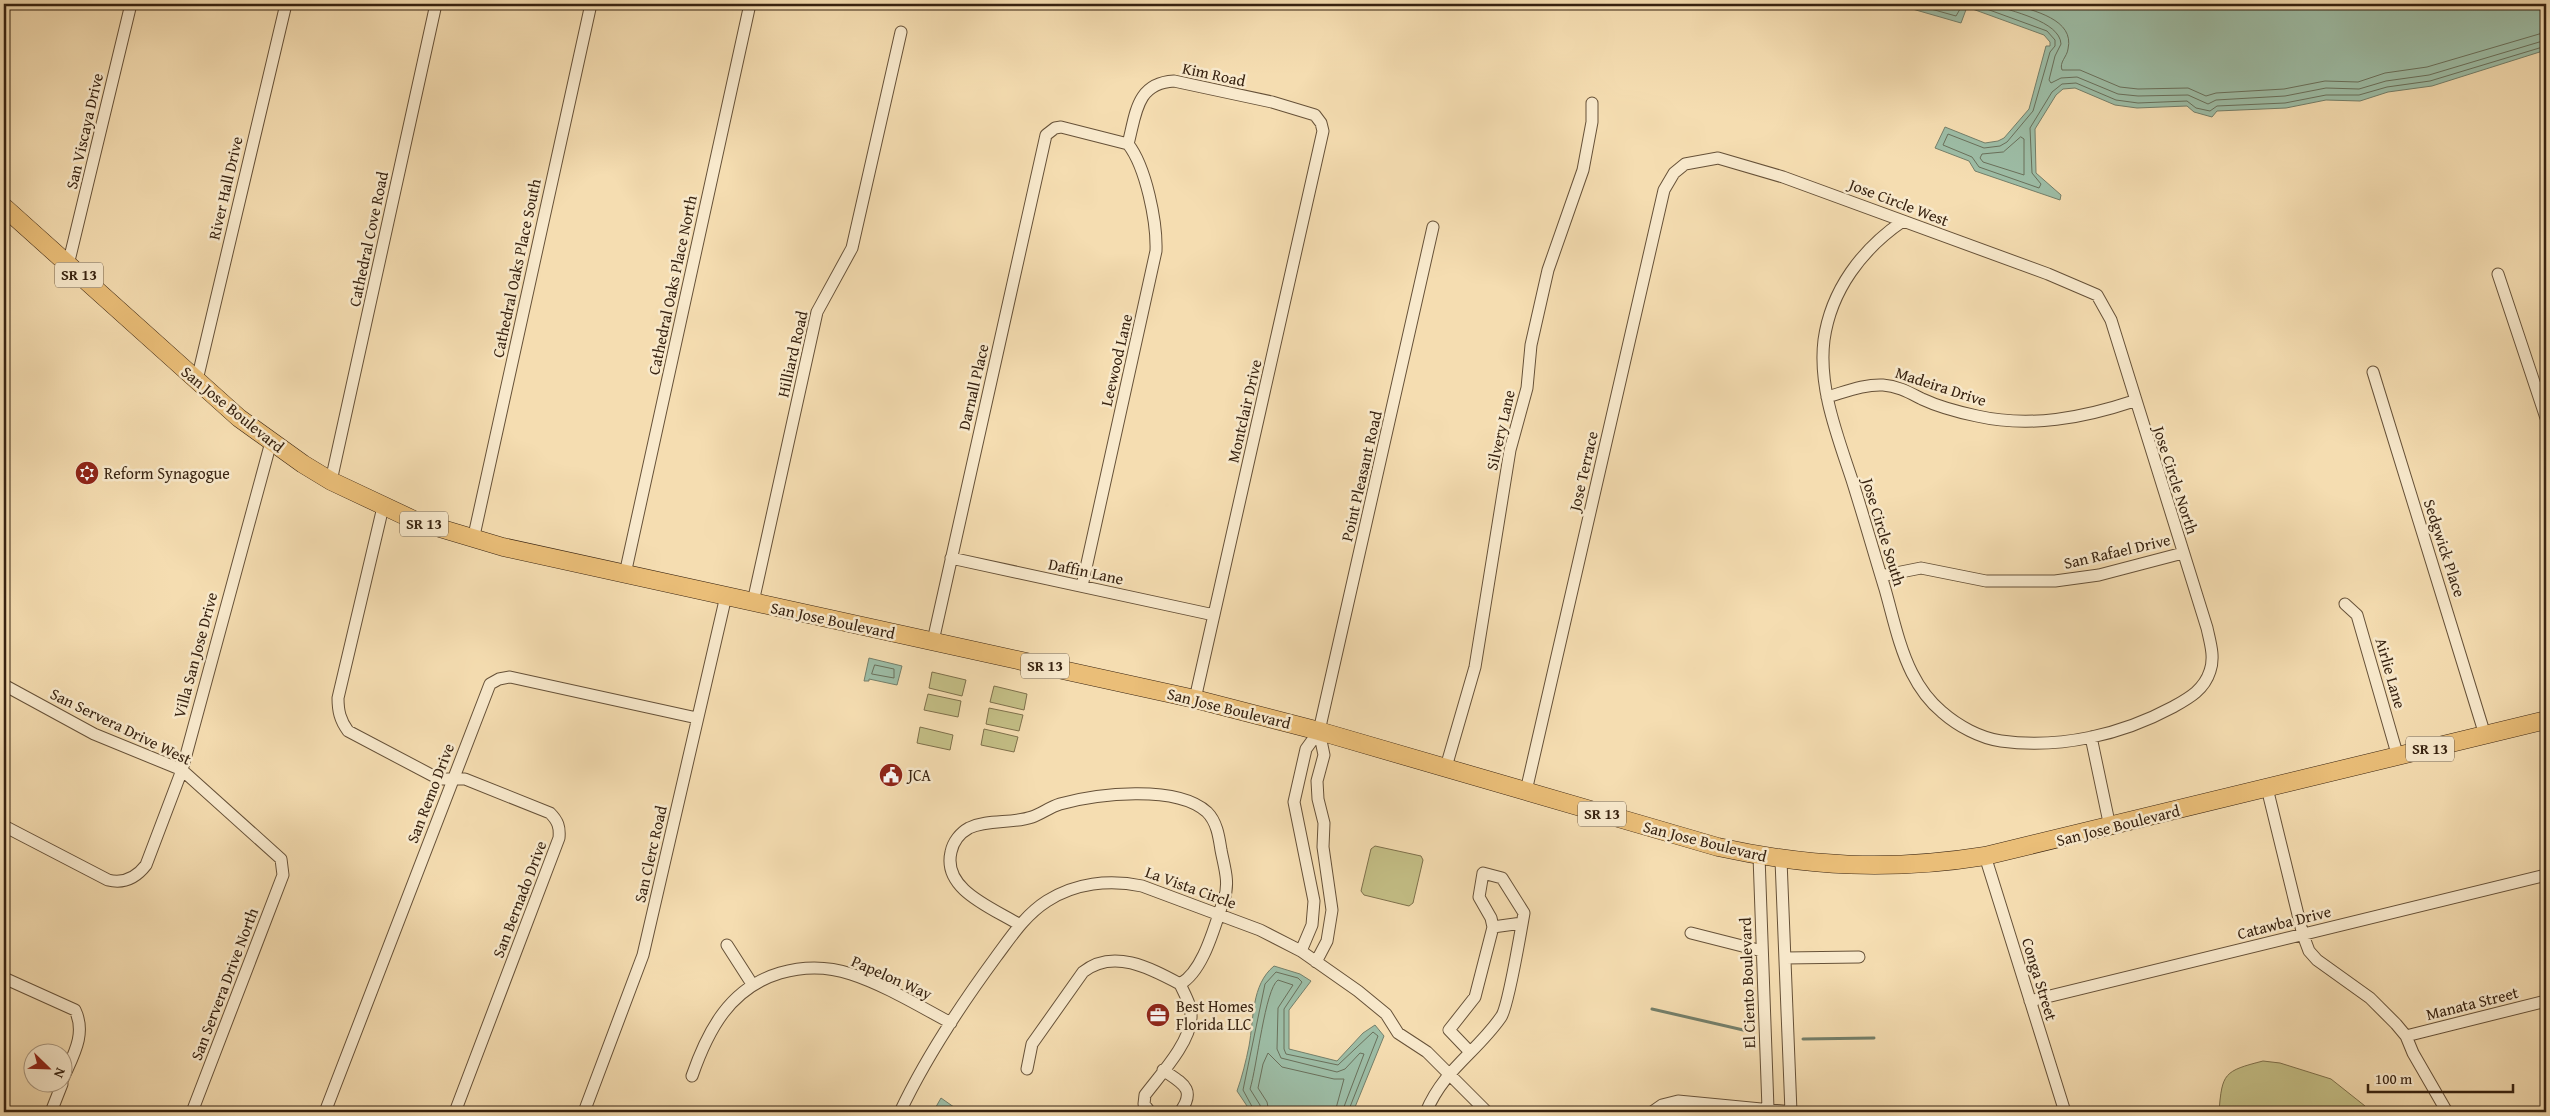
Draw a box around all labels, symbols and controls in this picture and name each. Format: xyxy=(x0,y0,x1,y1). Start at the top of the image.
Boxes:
street label: Kim Road xyxy=(1180,56,1248,92)
street label: San Viscaya Drive xyxy=(59,71,109,191)
street label: River Hall Drive xyxy=(201,134,249,242)
street label: Cathedral Cove Road xyxy=(342,169,394,309)
street label: Jose Circle West xyxy=(1844,171,1953,232)
street label: Cathedral Oaks Place South xyxy=(485,176,547,360)
street label: Cathedral Oaks Place North xyxy=(641,193,703,377)
road number: SR 13 xyxy=(55,262,103,288)
street label: Hilliard Road xyxy=(770,308,814,400)
street label: Leewood Lane xyxy=(1094,311,1138,409)
street label: Darnall Place xyxy=(951,341,995,433)
street label: Montclair Drive xyxy=(1220,357,1268,465)
street label: San Jose Boulevard xyxy=(176,360,290,458)
street label: Madeira Drive xyxy=(1892,360,1990,412)
street label: Silvery Lane xyxy=(1479,387,1521,473)
street label: Point Pleasant Road xyxy=(1334,408,1388,544)
street label: Jose Circle North xyxy=(2147,421,2205,537)
street label: Jose Terrace xyxy=(1562,429,1604,515)
synagogue icon: Reform Synagogue xyxy=(74,460,100,486)
place label: Reform Synagogue xyxy=(104,461,230,485)
street label: Jose Circle South xyxy=(1856,473,1912,589)
street label: Sedgwick Place xyxy=(2418,496,2472,600)
road number: SR 13 xyxy=(400,512,448,536)
street label: San Rafael Drive xyxy=(2061,527,2173,575)
street label: Daffin Lane xyxy=(1046,551,1126,591)
street label: Villa San Jose Drive xyxy=(167,589,223,721)
street label: San Jose Boulevard xyxy=(769,595,898,645)
street label: Airlie Lane xyxy=(2369,635,2413,711)
road number: SR 13 xyxy=(1021,654,1069,678)
street label: San Servera Drive West xyxy=(46,681,196,771)
street label: San Jose Boulevard xyxy=(1165,681,1294,735)
road number: SR 13 xyxy=(2406,736,2454,762)
street label: San Remo Drive xyxy=(400,740,460,846)
public building icon: JCA xyxy=(878,762,904,788)
place label: JCA xyxy=(906,763,931,787)
street label: San Jose Boulevard xyxy=(2054,798,2183,852)
road number: SR 13 xyxy=(1578,802,1626,826)
street label: San Clerc Road xyxy=(627,803,673,905)
street label: San Jose Boulevard xyxy=(1641,814,1770,868)
street label: San Bernado Drive xyxy=(486,837,552,961)
street label: La Vista Circle xyxy=(1142,859,1240,915)
street label: Catawba Drive xyxy=(2235,899,2333,945)
street label: San Servera Drive North xyxy=(184,904,264,1064)
street label: El Ciento Boulevard xyxy=(1733,917,1761,1049)
street label: Conga Street xyxy=(2016,935,2064,1024)
street label: Papelon Way xyxy=(848,949,936,1005)
street label: Manata Street xyxy=(2423,980,2521,1026)
place label: Best Homes Florida LLC xyxy=(1176,994,1254,1036)
office icon: Best Homes Florida LLC xyxy=(1145,1002,1171,1028)
north arrow xyxy=(22,1044,72,1094)
scale bar xyxy=(2368,1061,2512,1093)
text: N xyxy=(49,1065,71,1082)
text: 100 m xyxy=(2375,1068,2413,1089)

